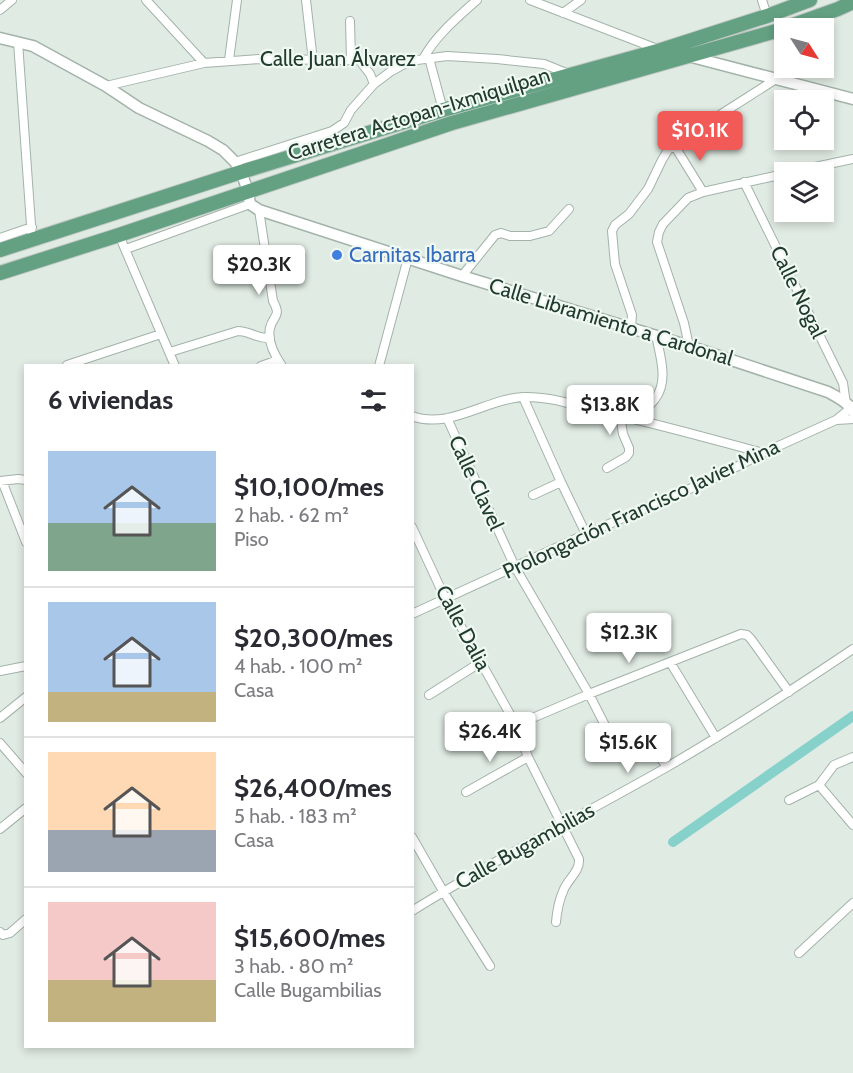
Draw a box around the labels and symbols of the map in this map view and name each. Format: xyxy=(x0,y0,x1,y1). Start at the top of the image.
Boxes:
north arrow xyxy=(774,18,834,78)
street label: Calle Juan Álvarez xyxy=(260,46,416,71)
street label: Carretera Actopan-Ixmiquilpan xyxy=(285,62,553,165)
pin: $10.1K xyxy=(651,111,749,162)
street label: Calle Nogal xyxy=(765,241,832,342)
place label: Carnitas Ibarra xyxy=(349,242,476,267)
pin: $20.3K xyxy=(210,245,308,296)
marker: Carnitas Ibarra xyxy=(330,248,344,262)
street label: Calle Libramiento a Cardonal xyxy=(486,272,736,371)
pin: $13.8K xyxy=(561,385,659,436)
street label: Calle Clavel xyxy=(444,431,509,534)
street label: Prolongación Francisco Javier Mina xyxy=(499,433,783,584)
street label: Calle Dalia xyxy=(431,581,496,675)
pin: $12.3K xyxy=(580,613,678,664)
pin: $26.4K xyxy=(441,712,539,763)
pin: $15.6K xyxy=(579,723,677,774)
street label: Calle Bugambilias xyxy=(451,797,599,894)

